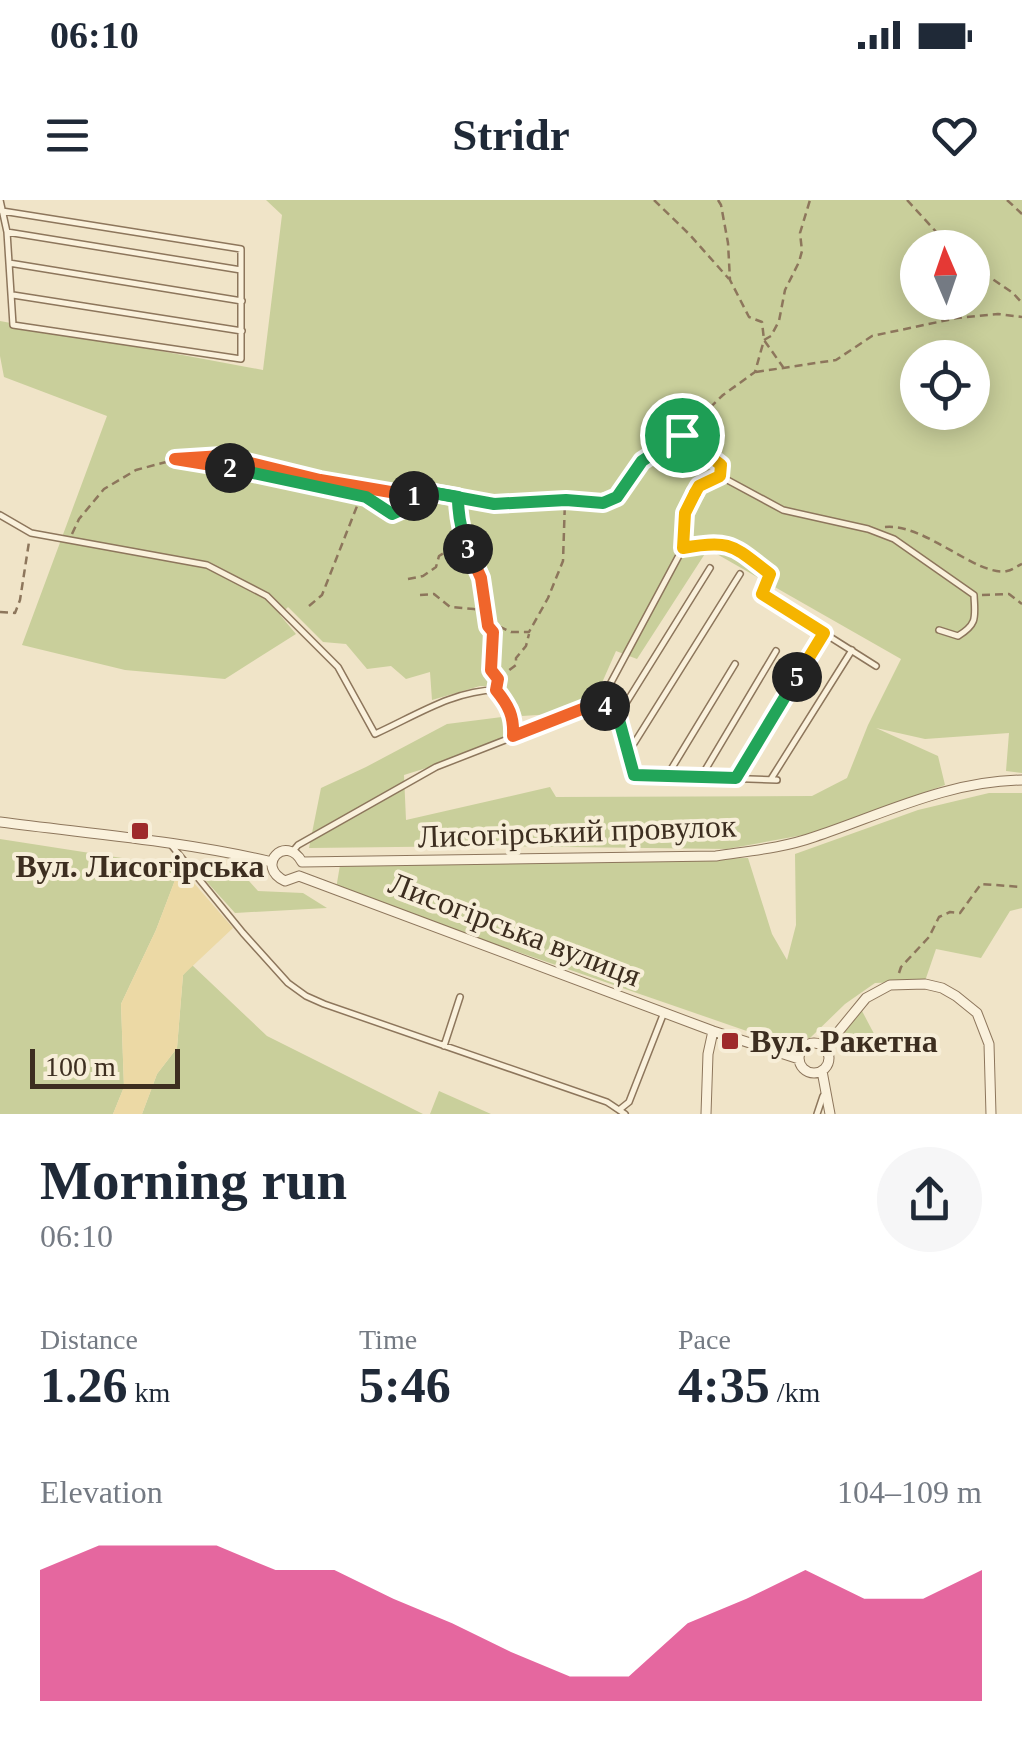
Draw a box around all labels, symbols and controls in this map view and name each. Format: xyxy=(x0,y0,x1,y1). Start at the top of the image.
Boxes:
text: 06:10 xyxy=(50,14,139,56)
icon: menu xyxy=(40,108,95,163)
icon: heart xyxy=(927,108,982,163)
text: Stridr xyxy=(452,110,570,160)
north arrow xyxy=(900,230,990,320)
map controls xyxy=(900,230,990,430)
button: locate xyxy=(900,340,990,430)
pin xyxy=(640,393,725,478)
icon: arrive xyxy=(655,408,710,463)
pin: 2 xyxy=(205,443,255,493)
text: 2 xyxy=(223,452,237,483)
pin: 1 xyxy=(389,471,439,521)
text: 1 xyxy=(407,480,421,511)
pin: 3 xyxy=(443,524,493,574)
text: 3 xyxy=(461,533,475,564)
pin: 5 xyxy=(772,652,822,702)
text: 5 xyxy=(790,661,804,692)
pin: 4 xyxy=(580,681,630,731)
text: 4 xyxy=(598,690,612,721)
street label: Лисогірський провулок xyxy=(417,807,737,855)
marker: Вул. Лисогірська xyxy=(129,820,151,842)
place label: Вул. Лисогірська xyxy=(16,848,264,884)
street label: Лисогірська вулиця xyxy=(384,864,646,994)
place label: Вул. Ракетна xyxy=(750,1023,938,1059)
marker: Вул. Ракетна xyxy=(719,1030,741,1052)
scale bar xyxy=(30,1044,180,1088)
text: 100 m xyxy=(45,1051,116,1082)
button: share xyxy=(877,1147,982,1252)
text: Morning run xyxy=(40,1150,347,1211)
text: 06:10 xyxy=(40,1218,113,1254)
text: Distance xyxy=(40,1324,138,1355)
text: Time xyxy=(359,1324,417,1355)
text: Pace xyxy=(678,1324,731,1355)
text: 1.26 xyxy=(40,1357,128,1413)
text: 5:46 xyxy=(359,1357,451,1413)
text: 4:35 xyxy=(678,1357,770,1413)
text: km xyxy=(128,1377,170,1408)
text: /km xyxy=(770,1377,820,1408)
text: Elevation xyxy=(40,1474,163,1510)
text: 104–109 m xyxy=(837,1474,982,1510)

